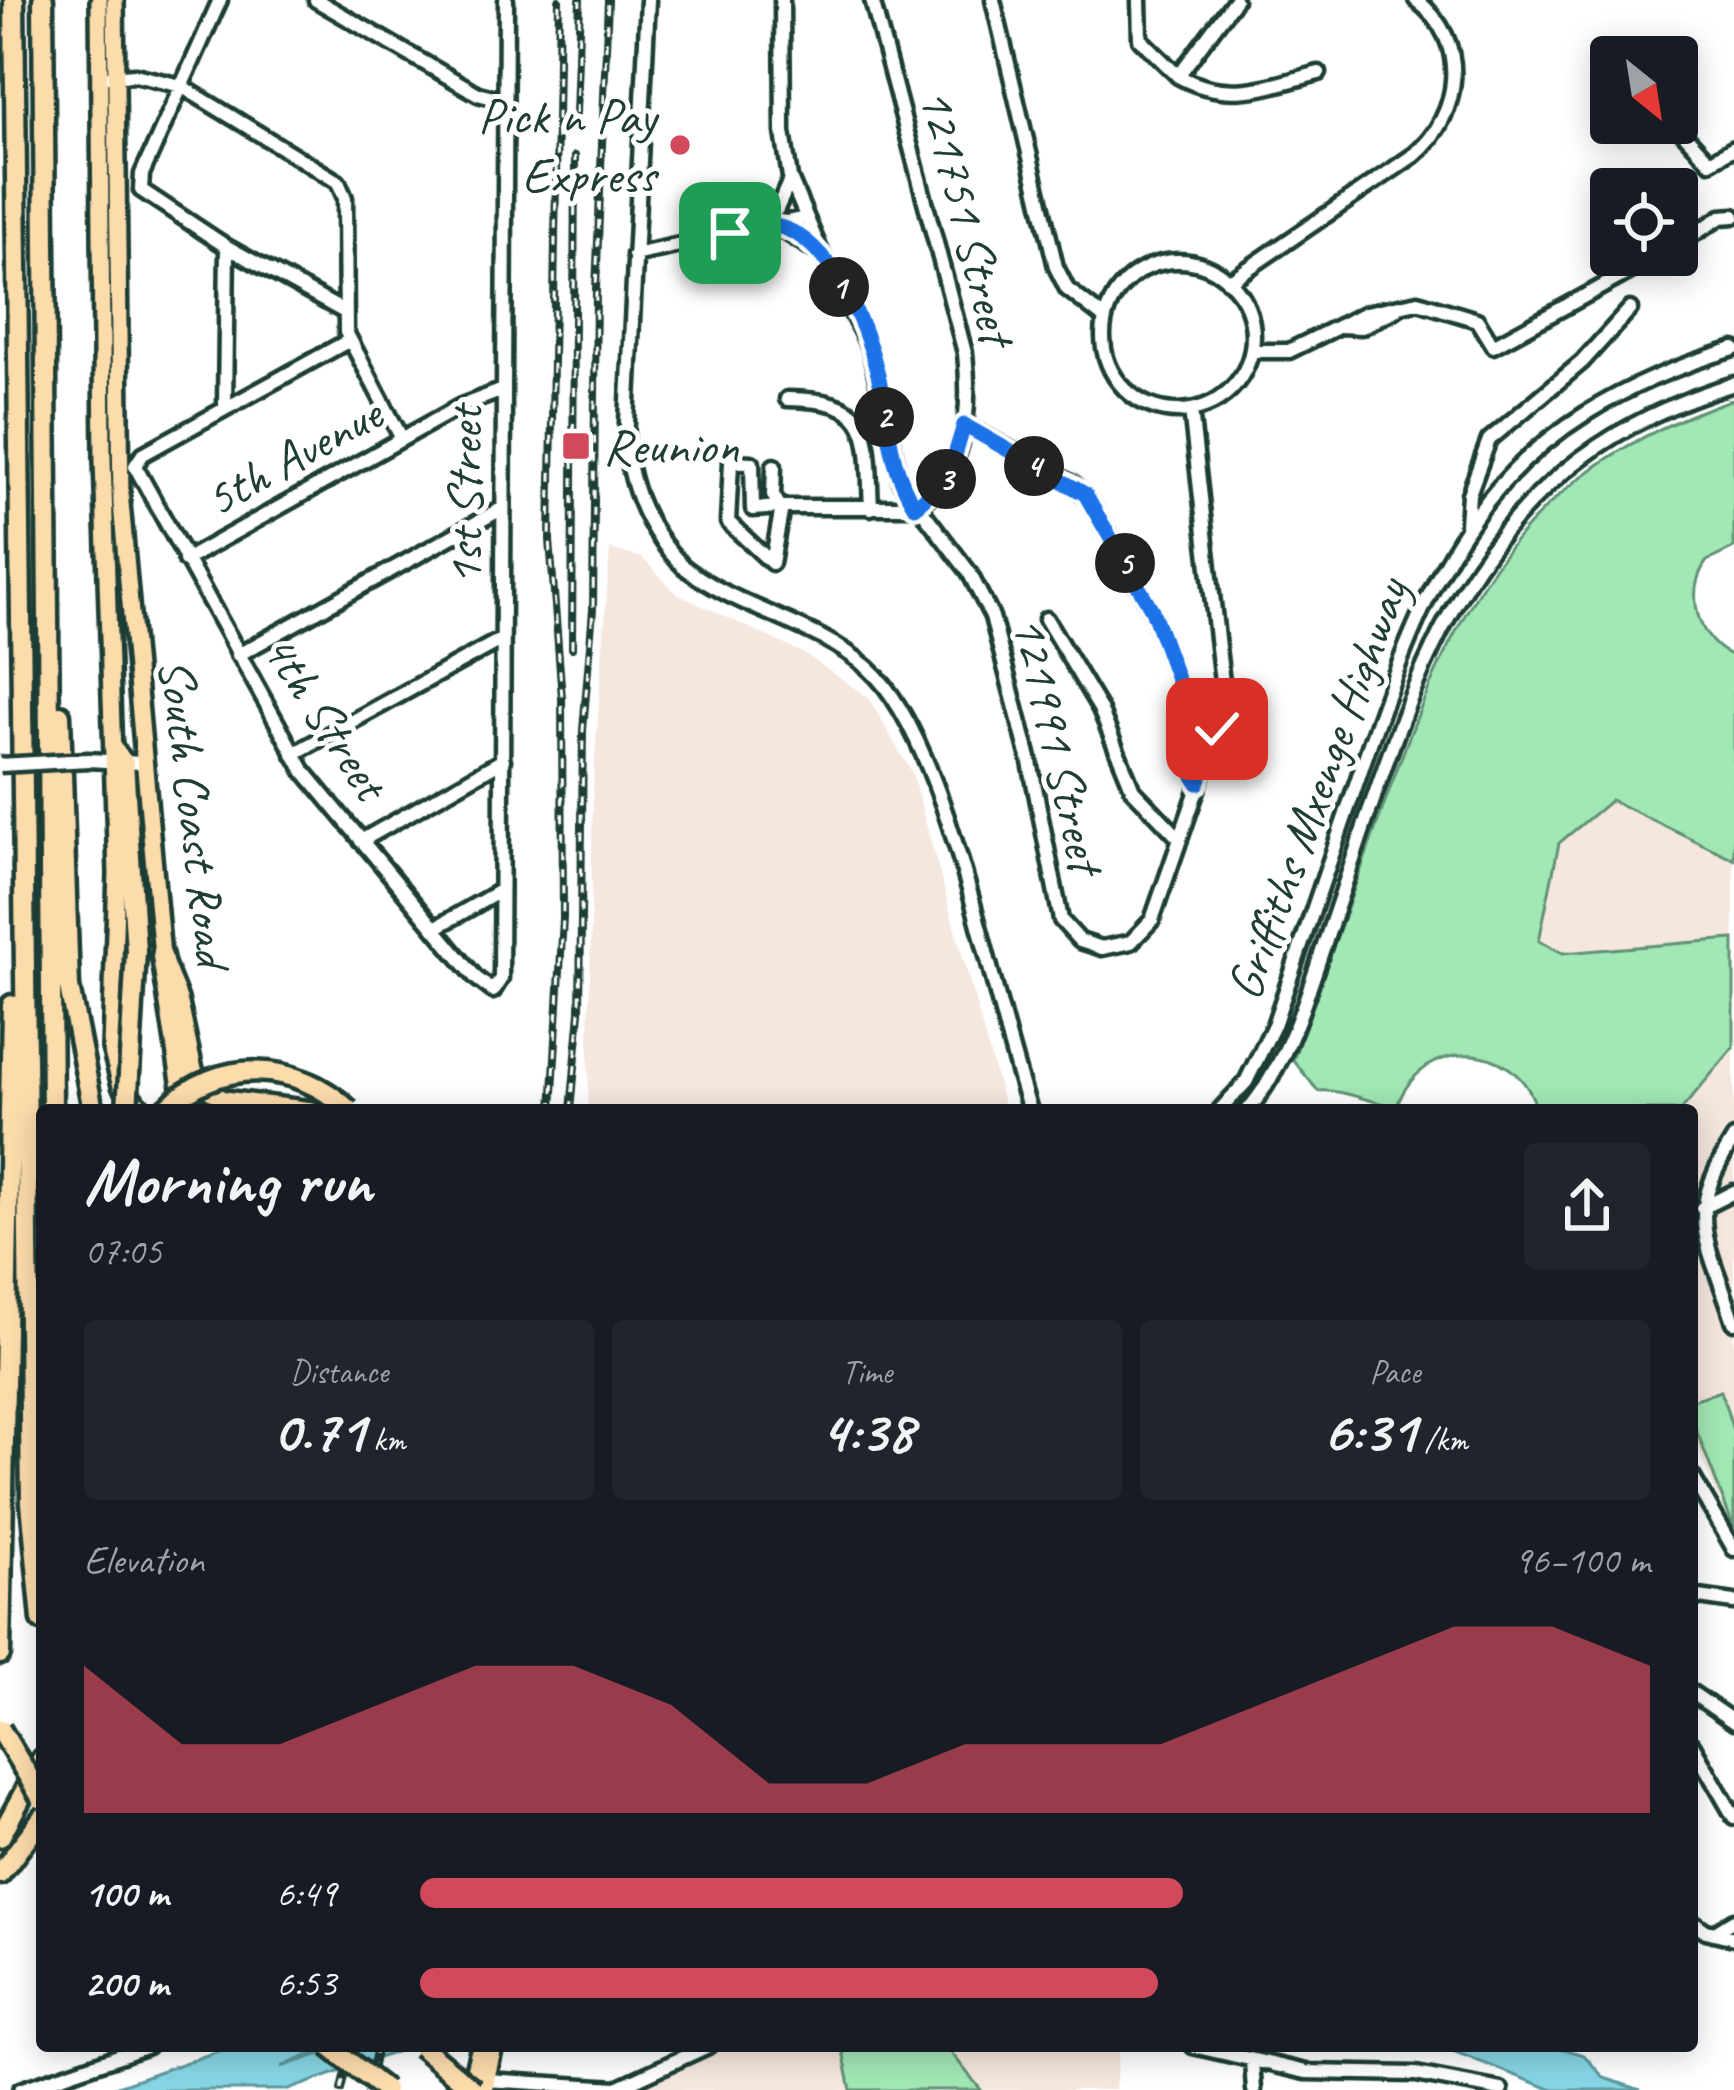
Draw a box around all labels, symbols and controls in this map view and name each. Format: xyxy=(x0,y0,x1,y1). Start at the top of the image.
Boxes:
north arrow xyxy=(1590,36,1698,144)
map controls xyxy=(1590,36,1698,276)
street label: 121751 Street xyxy=(904,82,1031,356)
place label: Pick n Pay Express xyxy=(478,84,660,207)
marker: Pick n Pay Express xyxy=(667,132,693,158)
button: locate xyxy=(1590,168,1698,276)
pin xyxy=(679,182,781,284)
icon: arrive xyxy=(697,200,763,266)
pin: 1 xyxy=(809,257,869,317)
text: 1 xyxy=(832,266,846,308)
street label: 5th Avenue xyxy=(193,380,396,531)
pin: 2 xyxy=(854,387,914,447)
text: 2 xyxy=(877,396,891,438)
street label: 1st Street xyxy=(432,401,496,586)
place label: Reunion xyxy=(603,414,740,478)
marker: Reunion xyxy=(560,430,592,462)
pin: 4 xyxy=(1004,436,1064,496)
text: 4 xyxy=(1027,445,1041,487)
pin: 3 xyxy=(916,449,976,509)
text: 3 xyxy=(939,458,953,500)
pin: 5 xyxy=(1095,533,1155,593)
text: 5 xyxy=(1118,542,1132,584)
street label: Griffiths Mxenge Highway xyxy=(1211,567,1424,1008)
street label: 121991 Street xyxy=(997,610,1120,884)
street label: 4th Street xyxy=(248,621,405,815)
street label: South Coast Road xyxy=(144,655,247,977)
pin xyxy=(1166,678,1268,780)
icon: check xyxy=(1184,696,1250,762)
text: Morning run xyxy=(84,1140,372,1223)
button: share xyxy=(1524,1143,1650,1269)
text: 07:05 xyxy=(84,1227,162,1276)
text: Distance xyxy=(290,1351,388,1393)
text: Time xyxy=(842,1351,892,1393)
text: Pace xyxy=(1370,1351,1420,1393)
text: 0.71 xyxy=(273,1393,365,1469)
text: 4:38 xyxy=(821,1393,913,1469)
text: 6:31 xyxy=(1322,1393,1417,1469)
text: km xyxy=(365,1419,405,1461)
text: /km xyxy=(1417,1419,1468,1461)
text: Elevation xyxy=(84,1536,204,1585)
text: 96–100 m xyxy=(1514,1536,1650,1585)
text: 100 m xyxy=(84,1869,168,1918)
text: 6:49 xyxy=(276,1869,336,1918)
text: 200 m xyxy=(84,1959,168,2008)
text: 6:53 xyxy=(276,1959,336,2008)

